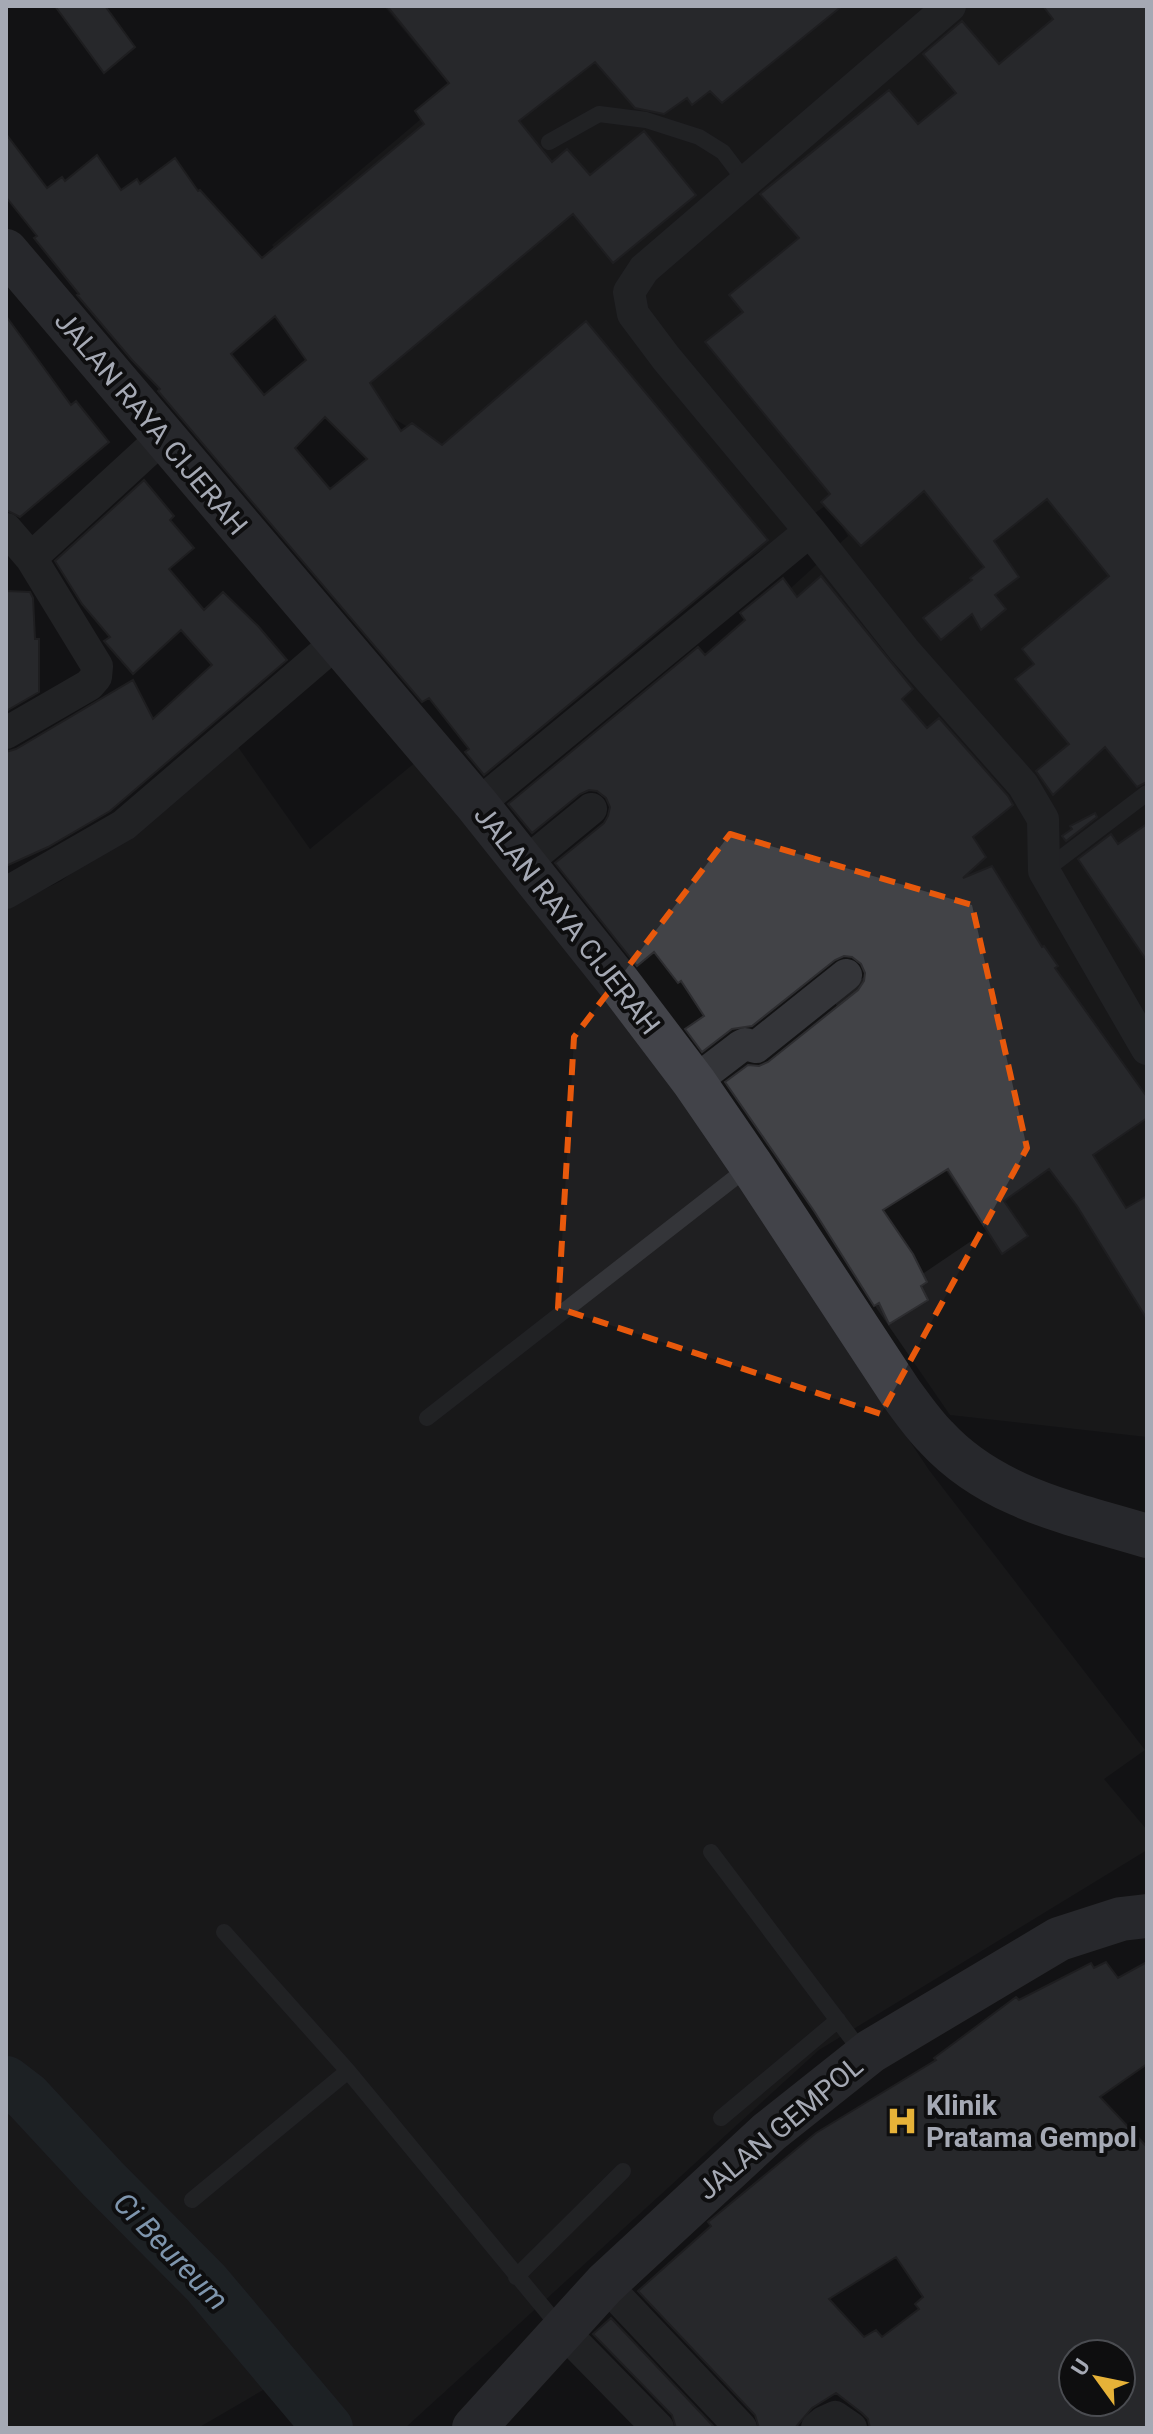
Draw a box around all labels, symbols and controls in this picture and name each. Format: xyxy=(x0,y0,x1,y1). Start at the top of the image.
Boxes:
street label: JALAN RAYA CIJERAH xyxy=(48,305,254,541)
street label: JALAN RAYA CIJERAH xyxy=(467,799,667,1041)
street label: JALAN GEMPOL xyxy=(691,2049,869,2207)
place label: Klinik Pratama Gempol xyxy=(926,2089,1137,2154)
hospital icon: Klinik Pratama Gempol xyxy=(885,2104,919,2138)
water label: Ci Beureum xyxy=(106,2185,236,2317)
north arrow xyxy=(1057,2338,1137,2418)
text: U xyxy=(1066,2354,1095,2380)

